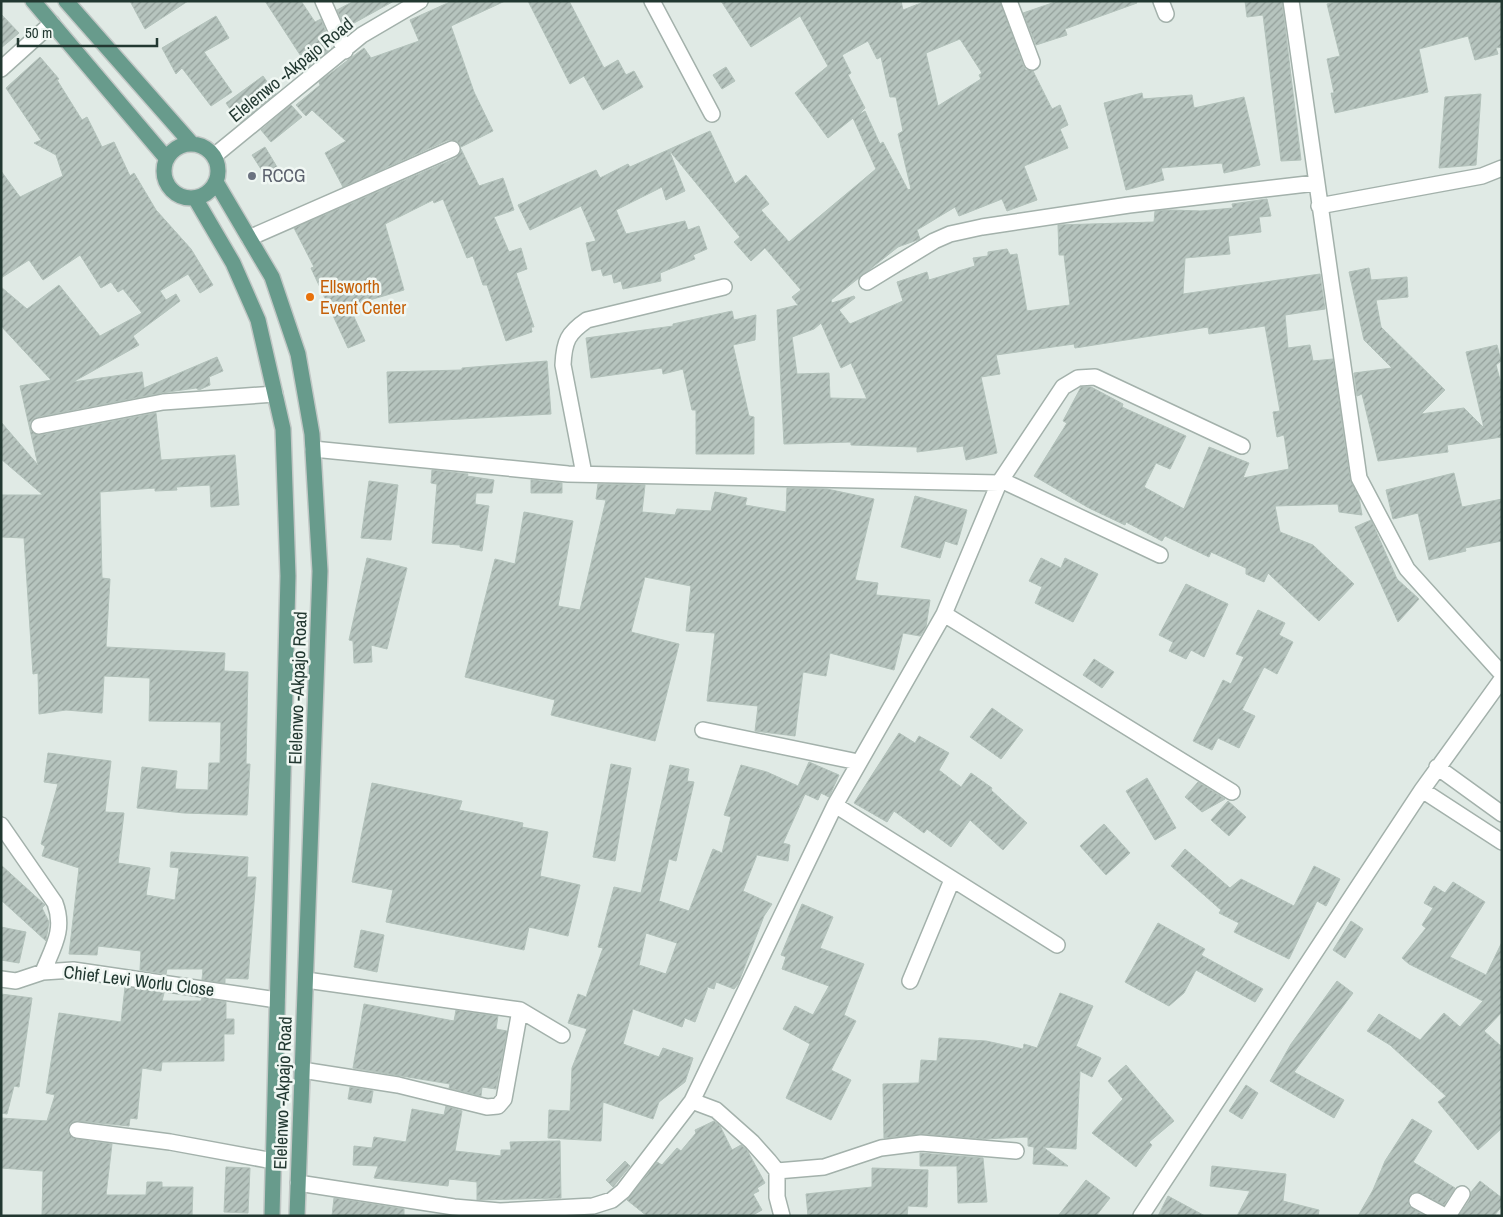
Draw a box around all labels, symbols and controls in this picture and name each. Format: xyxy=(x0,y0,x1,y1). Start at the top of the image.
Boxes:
street label: Elelenwo -Akpajo Road xyxy=(223,12,358,128)
scale bar xyxy=(18,15,156,47)
text: 50 m xyxy=(25,22,52,43)
place label: RCCG xyxy=(262,163,305,188)
marker: RCCG xyxy=(246,170,258,182)
place label: Ellsworth Event Center xyxy=(320,274,406,320)
marker: Ellsworth Event Center xyxy=(304,291,316,303)
street label: Elelenwo -Akpajo Road xyxy=(282,611,313,765)
street label: Chief Levi Worlu Close xyxy=(62,959,216,1002)
street label: Elelenwo -Akpajo Road xyxy=(267,1016,298,1170)

